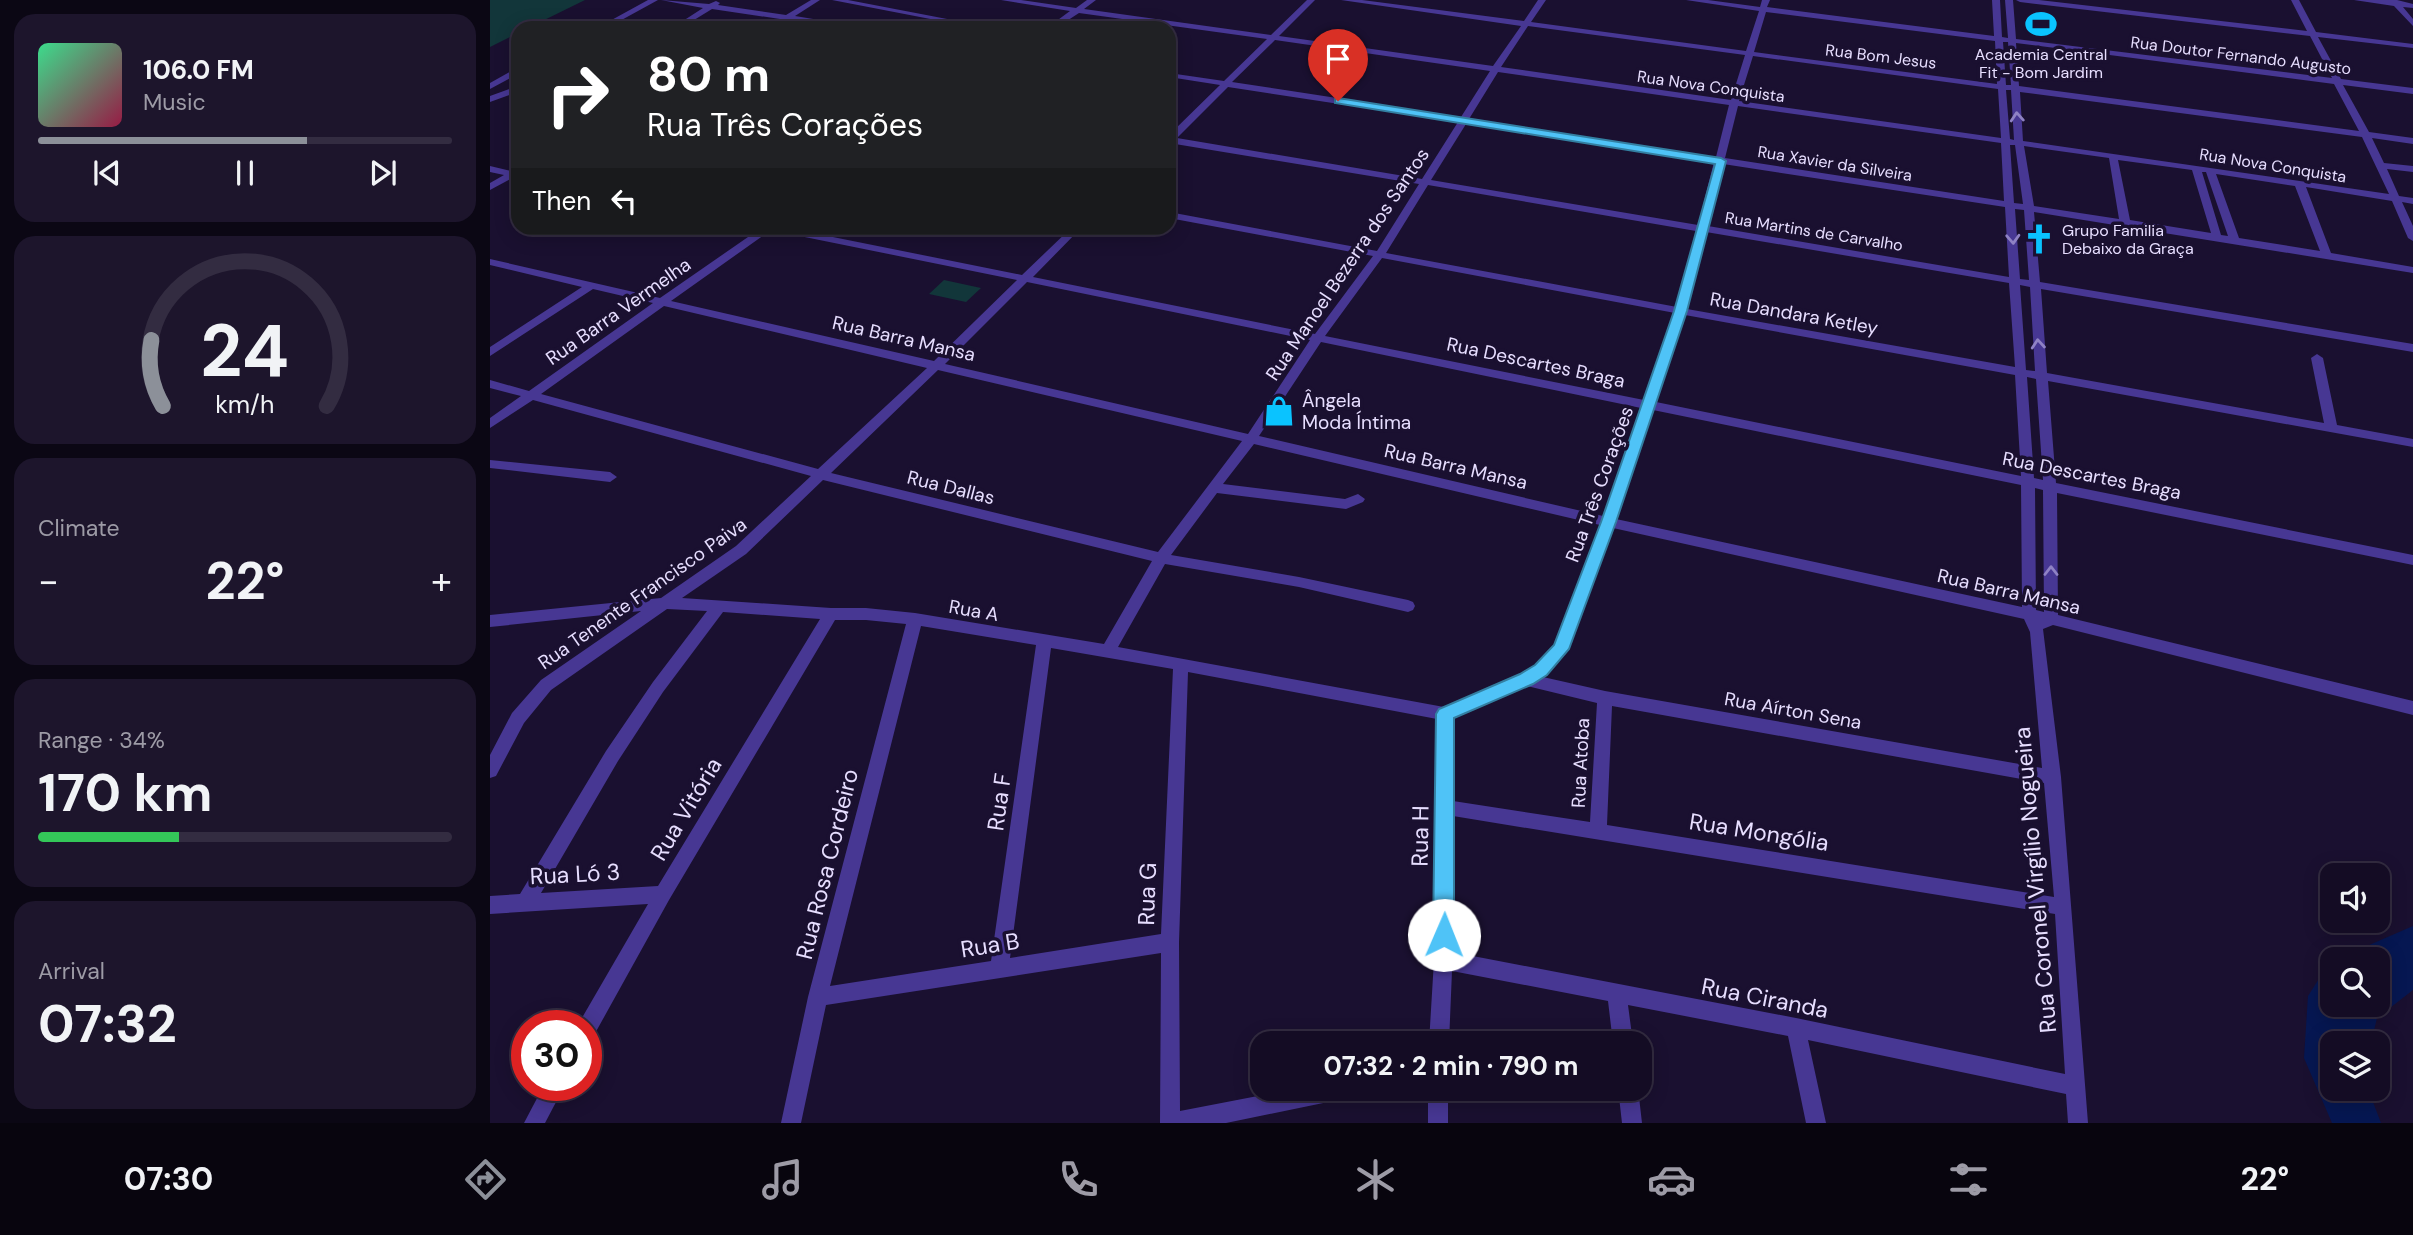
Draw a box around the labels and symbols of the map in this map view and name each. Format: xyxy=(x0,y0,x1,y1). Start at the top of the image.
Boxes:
sports icon: Academia Central Fit - Bom Jardim xyxy=(2024,7,2058,41)
pin xyxy=(1308,29,1368,101)
street label: Rua Doutor Fernando Augusto xyxy=(2129,32,2352,79)
street label: Rua Bom Jesus xyxy=(1824,39,1938,74)
place label: Academia Central Fit - Bom Jardim xyxy=(1975,44,2107,83)
street label: Rua Nova Conquista xyxy=(1636,66,1786,107)
one-way arrow xyxy=(2010,112,2025,123)
street label: Rua Xavier da Silveira xyxy=(1756,141,1914,186)
street label: Rua Manoel Bezerra dos Santos xyxy=(1260,143,1435,385)
street label: Rua Nova Conquista xyxy=(2198,143,2348,187)
street label: Rua Martins de Carvalho xyxy=(1724,207,1904,256)
place label: Grupo Familia Debaixo da Graça xyxy=(2062,220,2194,259)
church icon: Grupo Familia Debaixo da Graça xyxy=(2022,222,2056,256)
one-way arrow xyxy=(2005,234,2020,245)
street label: Rua Barra Vermelha xyxy=(541,252,696,371)
street label: Rua Dandara Ketley xyxy=(1708,286,1880,341)
street label: Rua Barra Mansa xyxy=(830,310,978,367)
street label: Rua Descartes Braga xyxy=(1445,331,1627,394)
one-way arrow xyxy=(2031,338,2046,349)
place label: Ângela Moda Íntima xyxy=(1302,388,1411,435)
shop icon: Ângela Moda Íntima xyxy=(1262,394,1296,428)
street label: Rua Três Corações xyxy=(1560,403,1639,565)
street label: Rua Barra Mansa xyxy=(1382,438,1530,495)
street label: Rua Descartes Braga xyxy=(2000,446,2183,505)
street label: Rua Dallas xyxy=(905,465,997,510)
street label: Rua Tenente Francisco Paiva xyxy=(533,512,751,675)
street label: Rua Barra Mansa xyxy=(1935,563,2083,620)
one-way arrow xyxy=(2043,565,2059,576)
street label: Rua A xyxy=(947,594,1001,627)
street label: Rua Aírton Sena xyxy=(1722,686,1863,735)
street label: Rua Atoba xyxy=(1566,717,1595,809)
street label: Rua Coronel Virgílio Nogueira xyxy=(2007,726,2063,1034)
street label: Rua Vitória xyxy=(643,752,729,866)
street label: Rua Rosa Cordeiro xyxy=(789,766,865,962)
street label: Rua F xyxy=(980,771,1018,833)
street label: Rua H xyxy=(1404,805,1436,867)
street label: Rua Mongólia xyxy=(1687,806,1831,858)
street label: Rua Ló 3 xyxy=(529,857,621,891)
street label: Rua G xyxy=(1131,862,1163,926)
position arrow xyxy=(1407,898,1481,972)
street label: Rua B xyxy=(958,926,1022,964)
street label: Rua Ciranda xyxy=(1699,971,1831,1025)
speed limit sign: 30 xyxy=(511,1010,602,1101)

